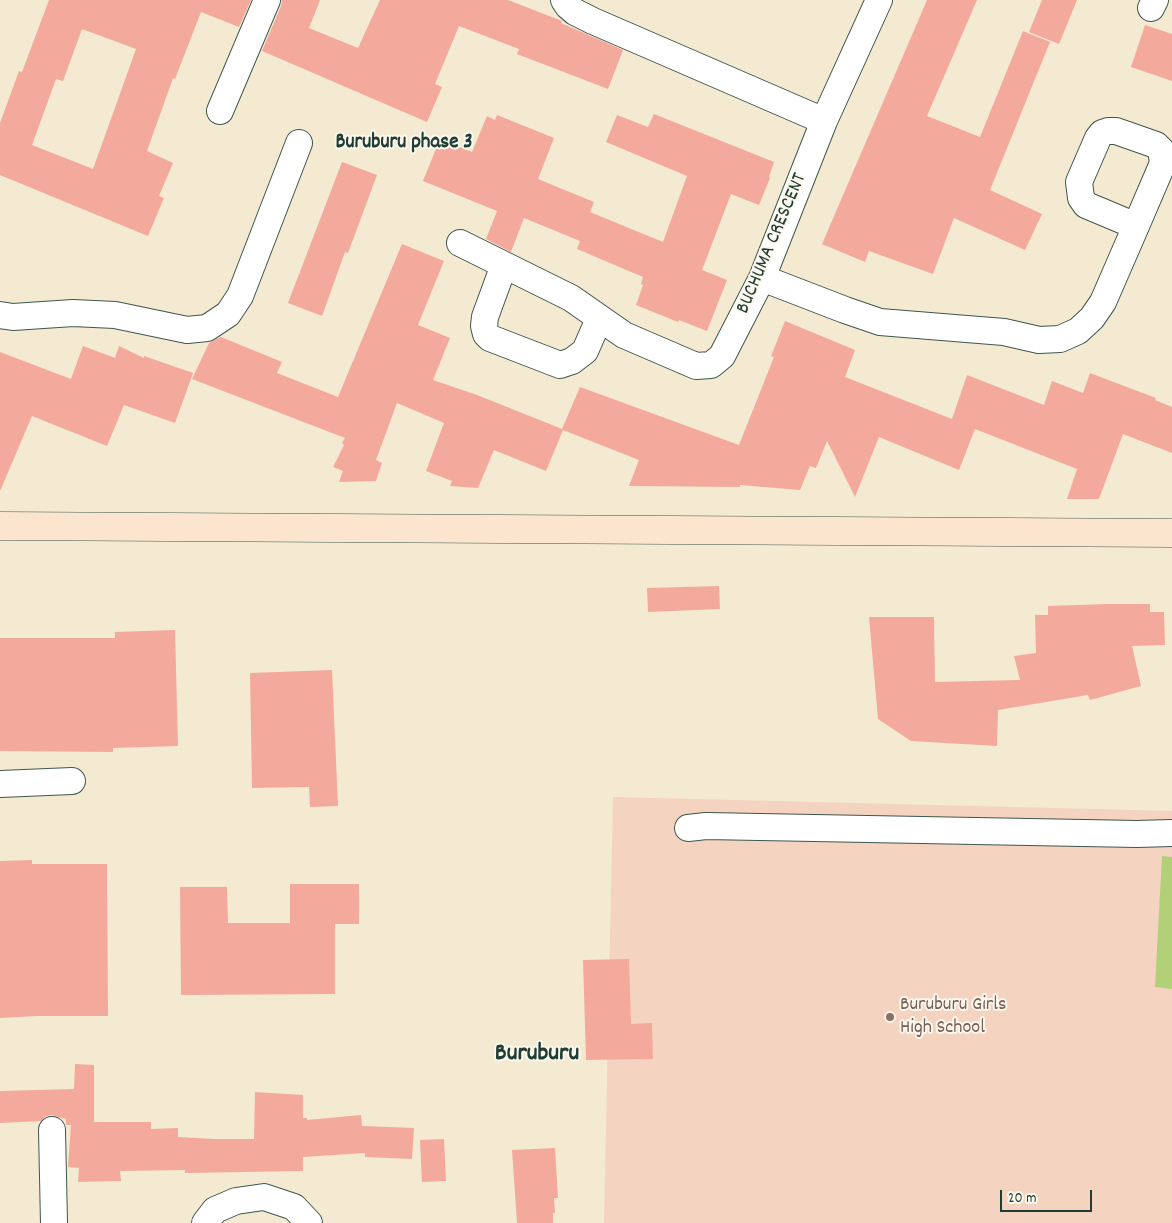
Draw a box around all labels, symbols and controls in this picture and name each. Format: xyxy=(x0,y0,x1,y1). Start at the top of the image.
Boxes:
district label: Buruburu phase 3 xyxy=(335,131,473,157)
street label: BUCHUMA CRESCENT xyxy=(733,170,813,318)
place label: Buruburu Girls High School xyxy=(900,994,1006,1041)
marker: Buruburu Girls High School xyxy=(884,1011,896,1023)
district label: Buruburu xyxy=(495,1041,579,1071)
scale bar xyxy=(1002,1180,1094,1212)
text: 20 m xyxy=(1008,1188,1036,1210)

